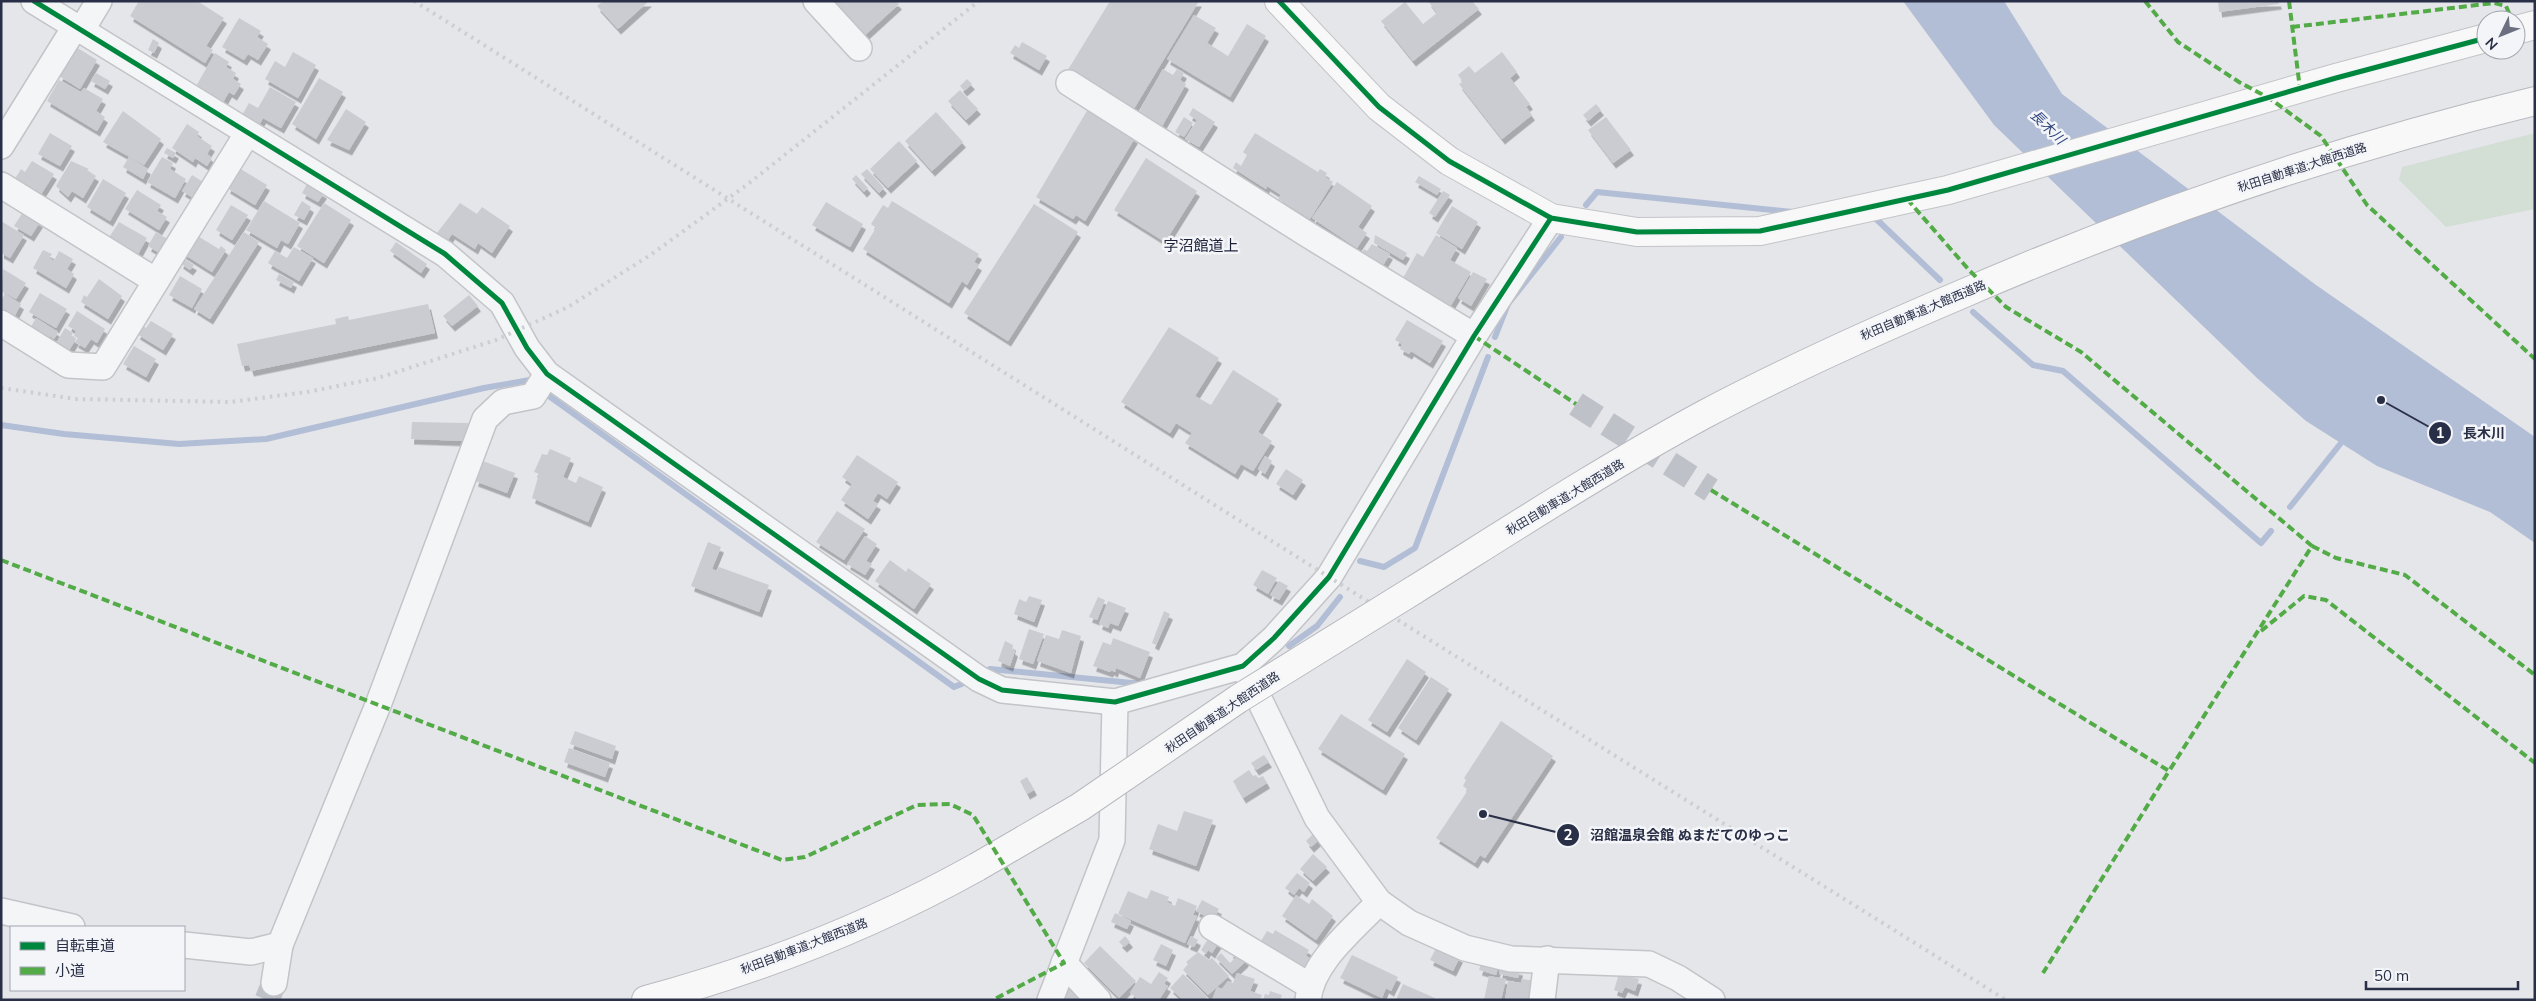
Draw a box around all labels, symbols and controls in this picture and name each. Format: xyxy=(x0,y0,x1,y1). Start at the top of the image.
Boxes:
north arrow xyxy=(2476,10,2526,60)
text: N xyxy=(2481,34,2502,54)
water label: 長木川 xyxy=(2027,106,2071,149)
street label: 秋田自動車道;大館西道路 xyxy=(2236,139,2368,195)
district label: 字沼館道上 xyxy=(1163,236,1239,255)
street label: 秋田自動車道;大館西道路 xyxy=(1858,277,1988,343)
callout: 長木川 xyxy=(2428,418,2515,447)
text: 1 xyxy=(2435,423,2445,442)
text: 長木川 xyxy=(2463,424,2505,442)
street label: 秋田自動車道;大館西道路 xyxy=(1503,456,1627,538)
street label: 秋田自動車道;大館西道路 xyxy=(1162,668,1282,756)
callout: 沼館温泉会館 ぬまだてのゆっこ xyxy=(1556,821,1800,850)
text: 2 xyxy=(1563,825,1573,844)
text: 沼館温泉会館 ぬまだてのゆっこ xyxy=(1590,826,1790,844)
street label: 秋田自動車道;大館西道路 xyxy=(738,915,870,977)
legend xyxy=(10,926,185,991)
text: 自転車道 xyxy=(55,936,115,955)
scale bar xyxy=(2366,958,2518,990)
text: 小道 xyxy=(55,961,85,980)
text: 50 m xyxy=(2374,966,2409,985)

